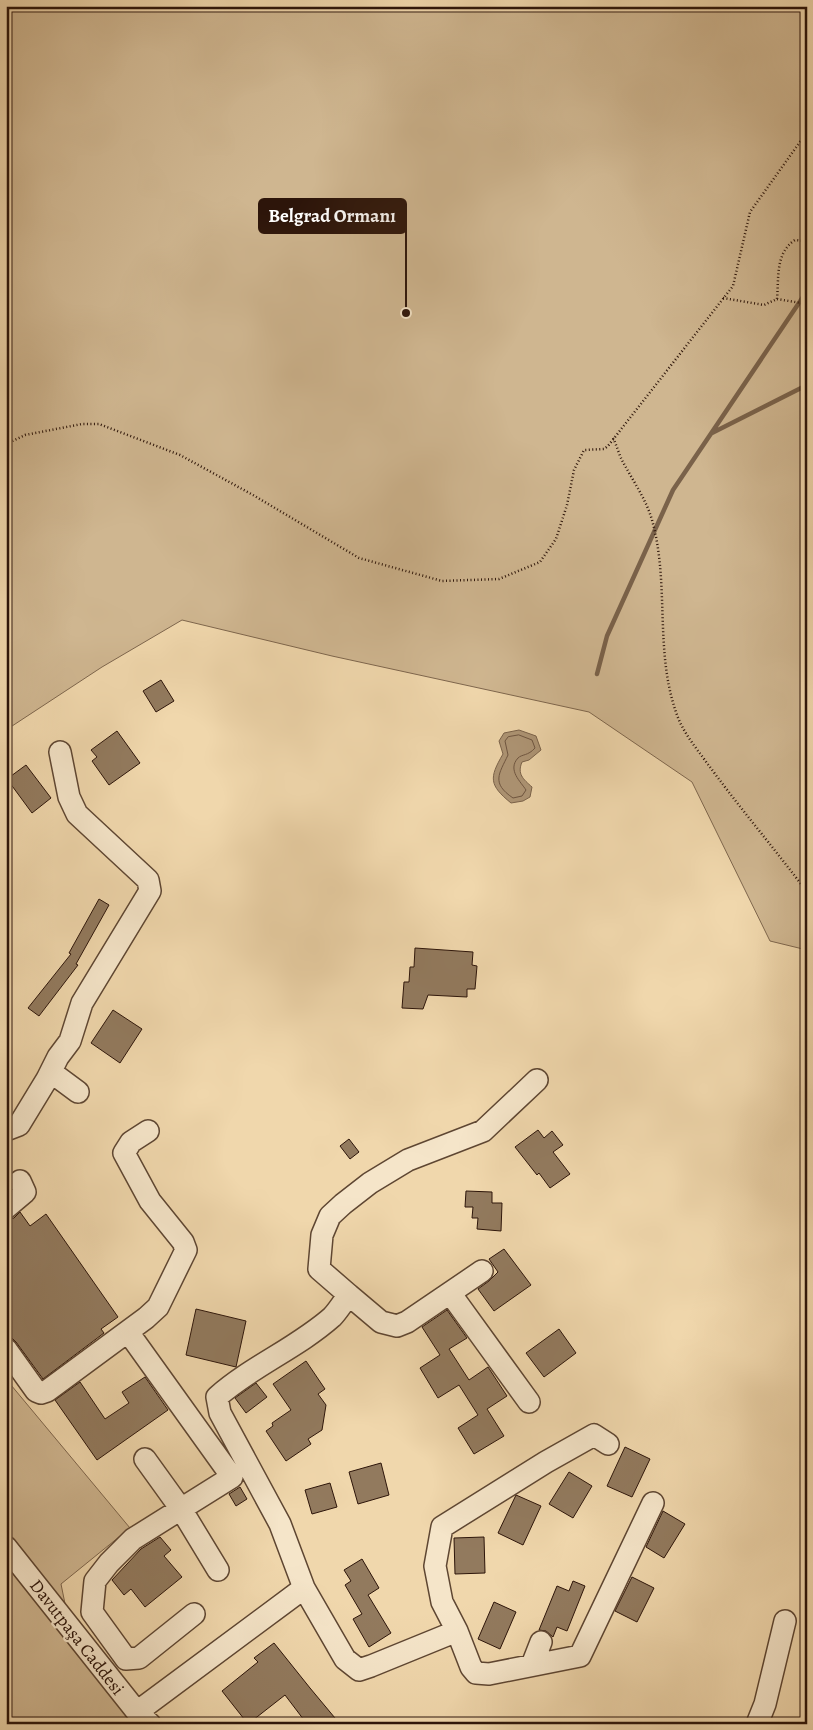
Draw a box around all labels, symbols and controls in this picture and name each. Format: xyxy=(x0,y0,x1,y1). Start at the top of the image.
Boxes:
callout: Belgrad Ormanı xyxy=(259,199,406,233)
text: Belgrad Ormanı xyxy=(268,203,396,229)
street label: Davutpaşa Caddesi xyxy=(24,1574,130,1700)

